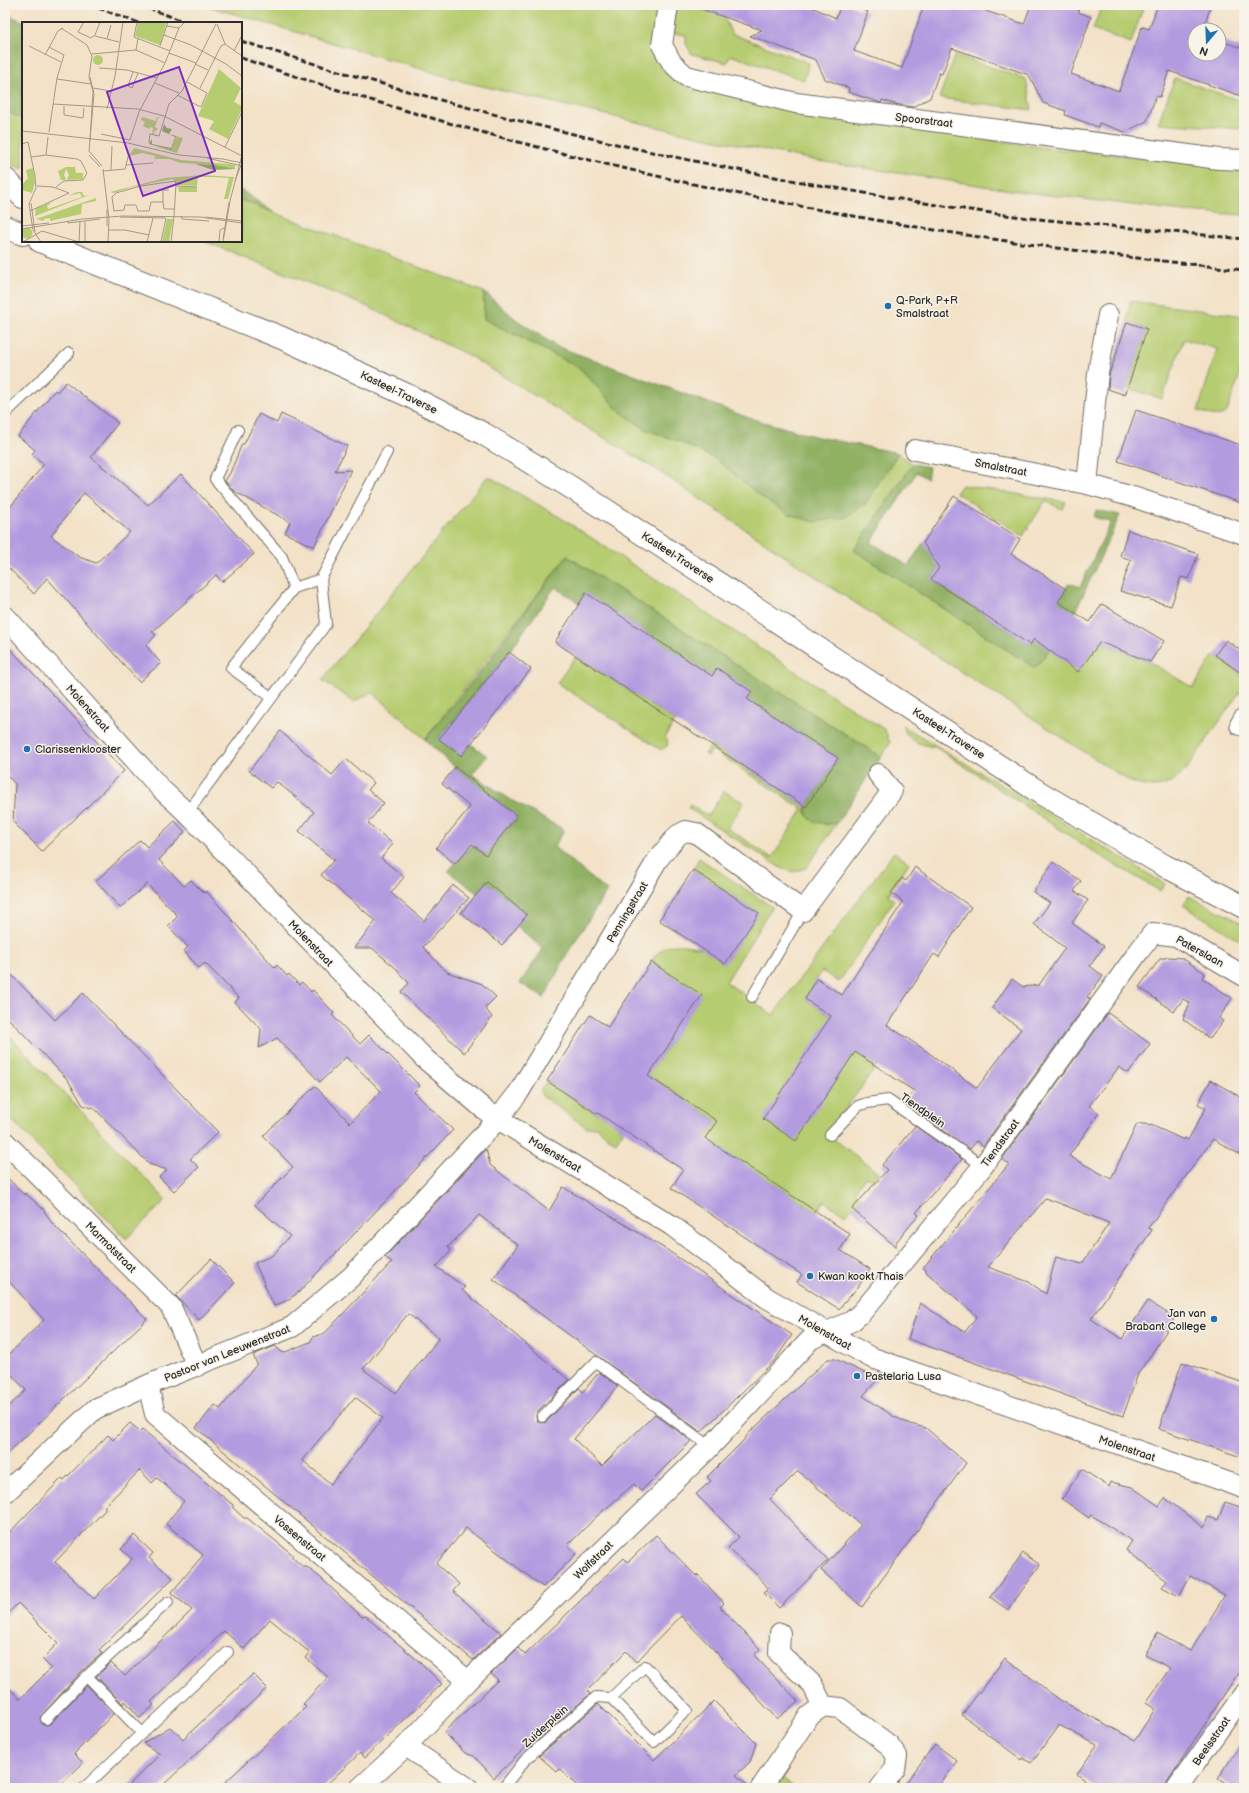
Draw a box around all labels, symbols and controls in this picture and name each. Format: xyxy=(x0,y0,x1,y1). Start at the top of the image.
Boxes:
inset map xyxy=(22,22,242,242)
north arrow xyxy=(1187,22,1227,62)
text: N xyxy=(1198,43,1210,58)
street label: Spoorstraat xyxy=(894,111,954,131)
place label: Q-Park, P+R Smalstraat xyxy=(896,294,958,320)
marker: Q-Park, P+R Smalstraat xyxy=(883,301,893,311)
street label: Kasteel-Traverse xyxy=(358,368,440,417)
street label: Smalstraat xyxy=(974,456,1029,479)
street label: Kasteel-Traverse xyxy=(639,529,717,586)
street label: Molenstraat xyxy=(63,682,113,735)
street label: Kasteel-Traverse xyxy=(910,705,988,762)
place label: Clarissenklooster xyxy=(35,743,122,756)
marker: Clarissenklooster xyxy=(22,744,32,754)
street label: Penningstraat xyxy=(604,879,651,945)
street label: Molenstraat xyxy=(285,918,336,970)
street label: Paterslaan xyxy=(1174,933,1226,970)
street label: Tiendplein xyxy=(898,1090,948,1131)
street label: Tiendstraat xyxy=(979,1116,1023,1170)
street label: Molenstraat xyxy=(526,1134,584,1176)
street label: Marmotstraat xyxy=(83,1219,139,1276)
place label: Kwan kookt Thais xyxy=(818,1270,904,1283)
marker: Kwan kookt Thais xyxy=(805,1271,815,1281)
place label: Jan van Brabant College xyxy=(1125,1307,1206,1333)
street label: Molenstraat xyxy=(796,1312,854,1353)
marker: Jan van Brabant College xyxy=(1209,1314,1219,1324)
street label: Pastoor van Leeuwenstraat xyxy=(162,1322,293,1385)
place label: Pastelaria Lusa xyxy=(865,1370,941,1383)
marker: Pastelaria Lusa xyxy=(852,1371,862,1381)
street label: Molenstraat xyxy=(1097,1433,1158,1464)
street label: Vossenstraat xyxy=(271,1513,329,1564)
street label: Wolfstraat xyxy=(571,1538,616,1582)
street label: Zuiderplein xyxy=(519,1703,571,1751)
street label: Beelsstraat xyxy=(1190,1714,1233,1768)

